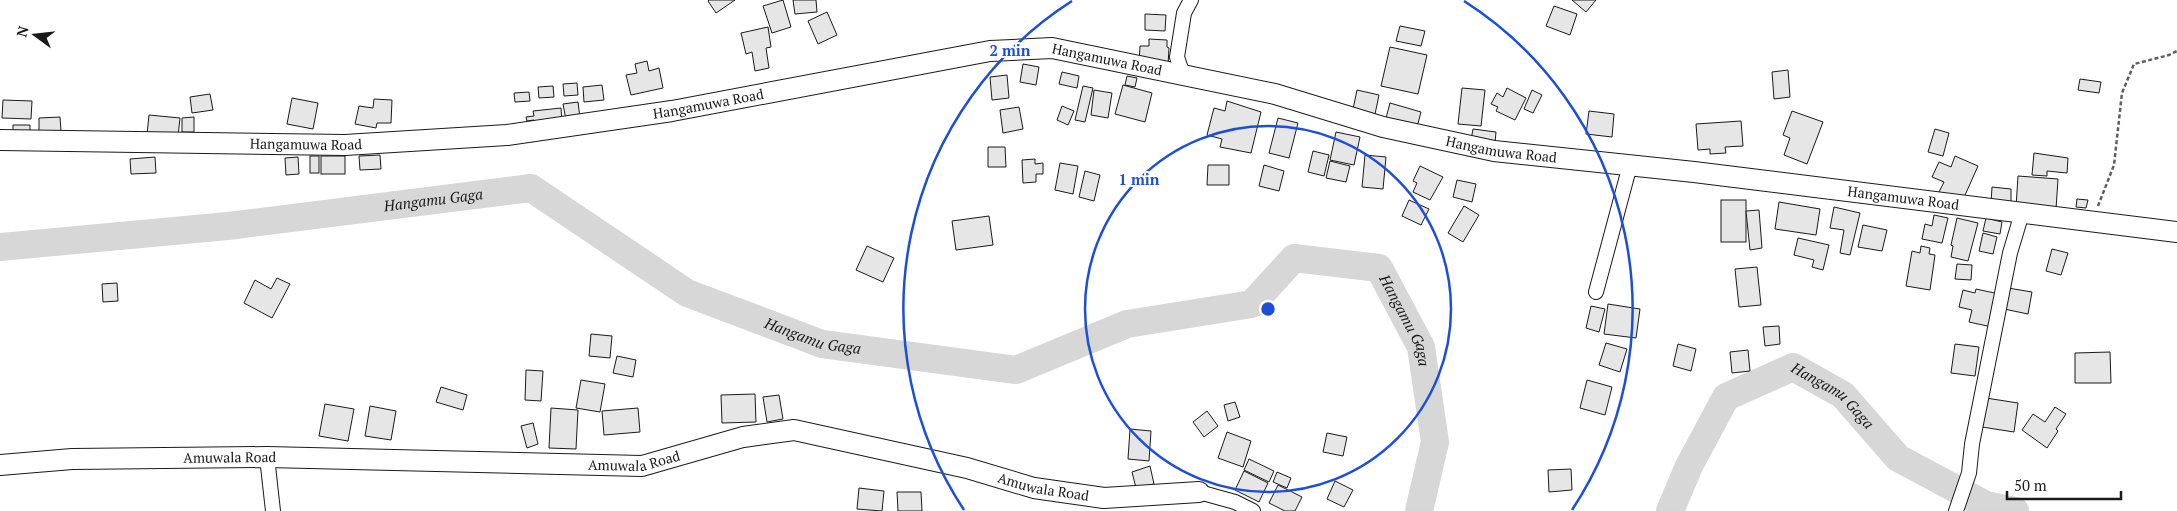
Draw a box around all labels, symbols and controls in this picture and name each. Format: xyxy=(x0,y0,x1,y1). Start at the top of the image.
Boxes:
north arrow xyxy=(10,10,60,60)
text: N xyxy=(11,24,33,39)
street label: Hangamuwa Road xyxy=(1050,38,1164,80)
text: 2 min xyxy=(989,40,1031,60)
street label: Hangamuwa Road xyxy=(652,84,765,123)
street label: Hangamuwa Road xyxy=(1444,131,1558,167)
street label: Hangamuwa Road xyxy=(250,134,363,154)
text: 1 min xyxy=(1118,169,1160,189)
street label: Hangamuwa Road xyxy=(1847,181,1960,214)
water label: Hangamu Gaga xyxy=(382,183,484,216)
water label: Hangamu Gaga xyxy=(1375,270,1435,368)
centre of rings xyxy=(1259,300,1277,318)
water label: Hangamu Gaga xyxy=(761,312,862,358)
water label: Hangamu Gaga xyxy=(1787,357,1879,433)
street label: Amuwala Road xyxy=(588,446,682,475)
street label: Amuwala Road xyxy=(183,447,277,467)
street label: Amuwala Road xyxy=(996,468,1091,505)
scale bar xyxy=(2007,468,2121,500)
text: 50 m xyxy=(2014,475,2047,495)

